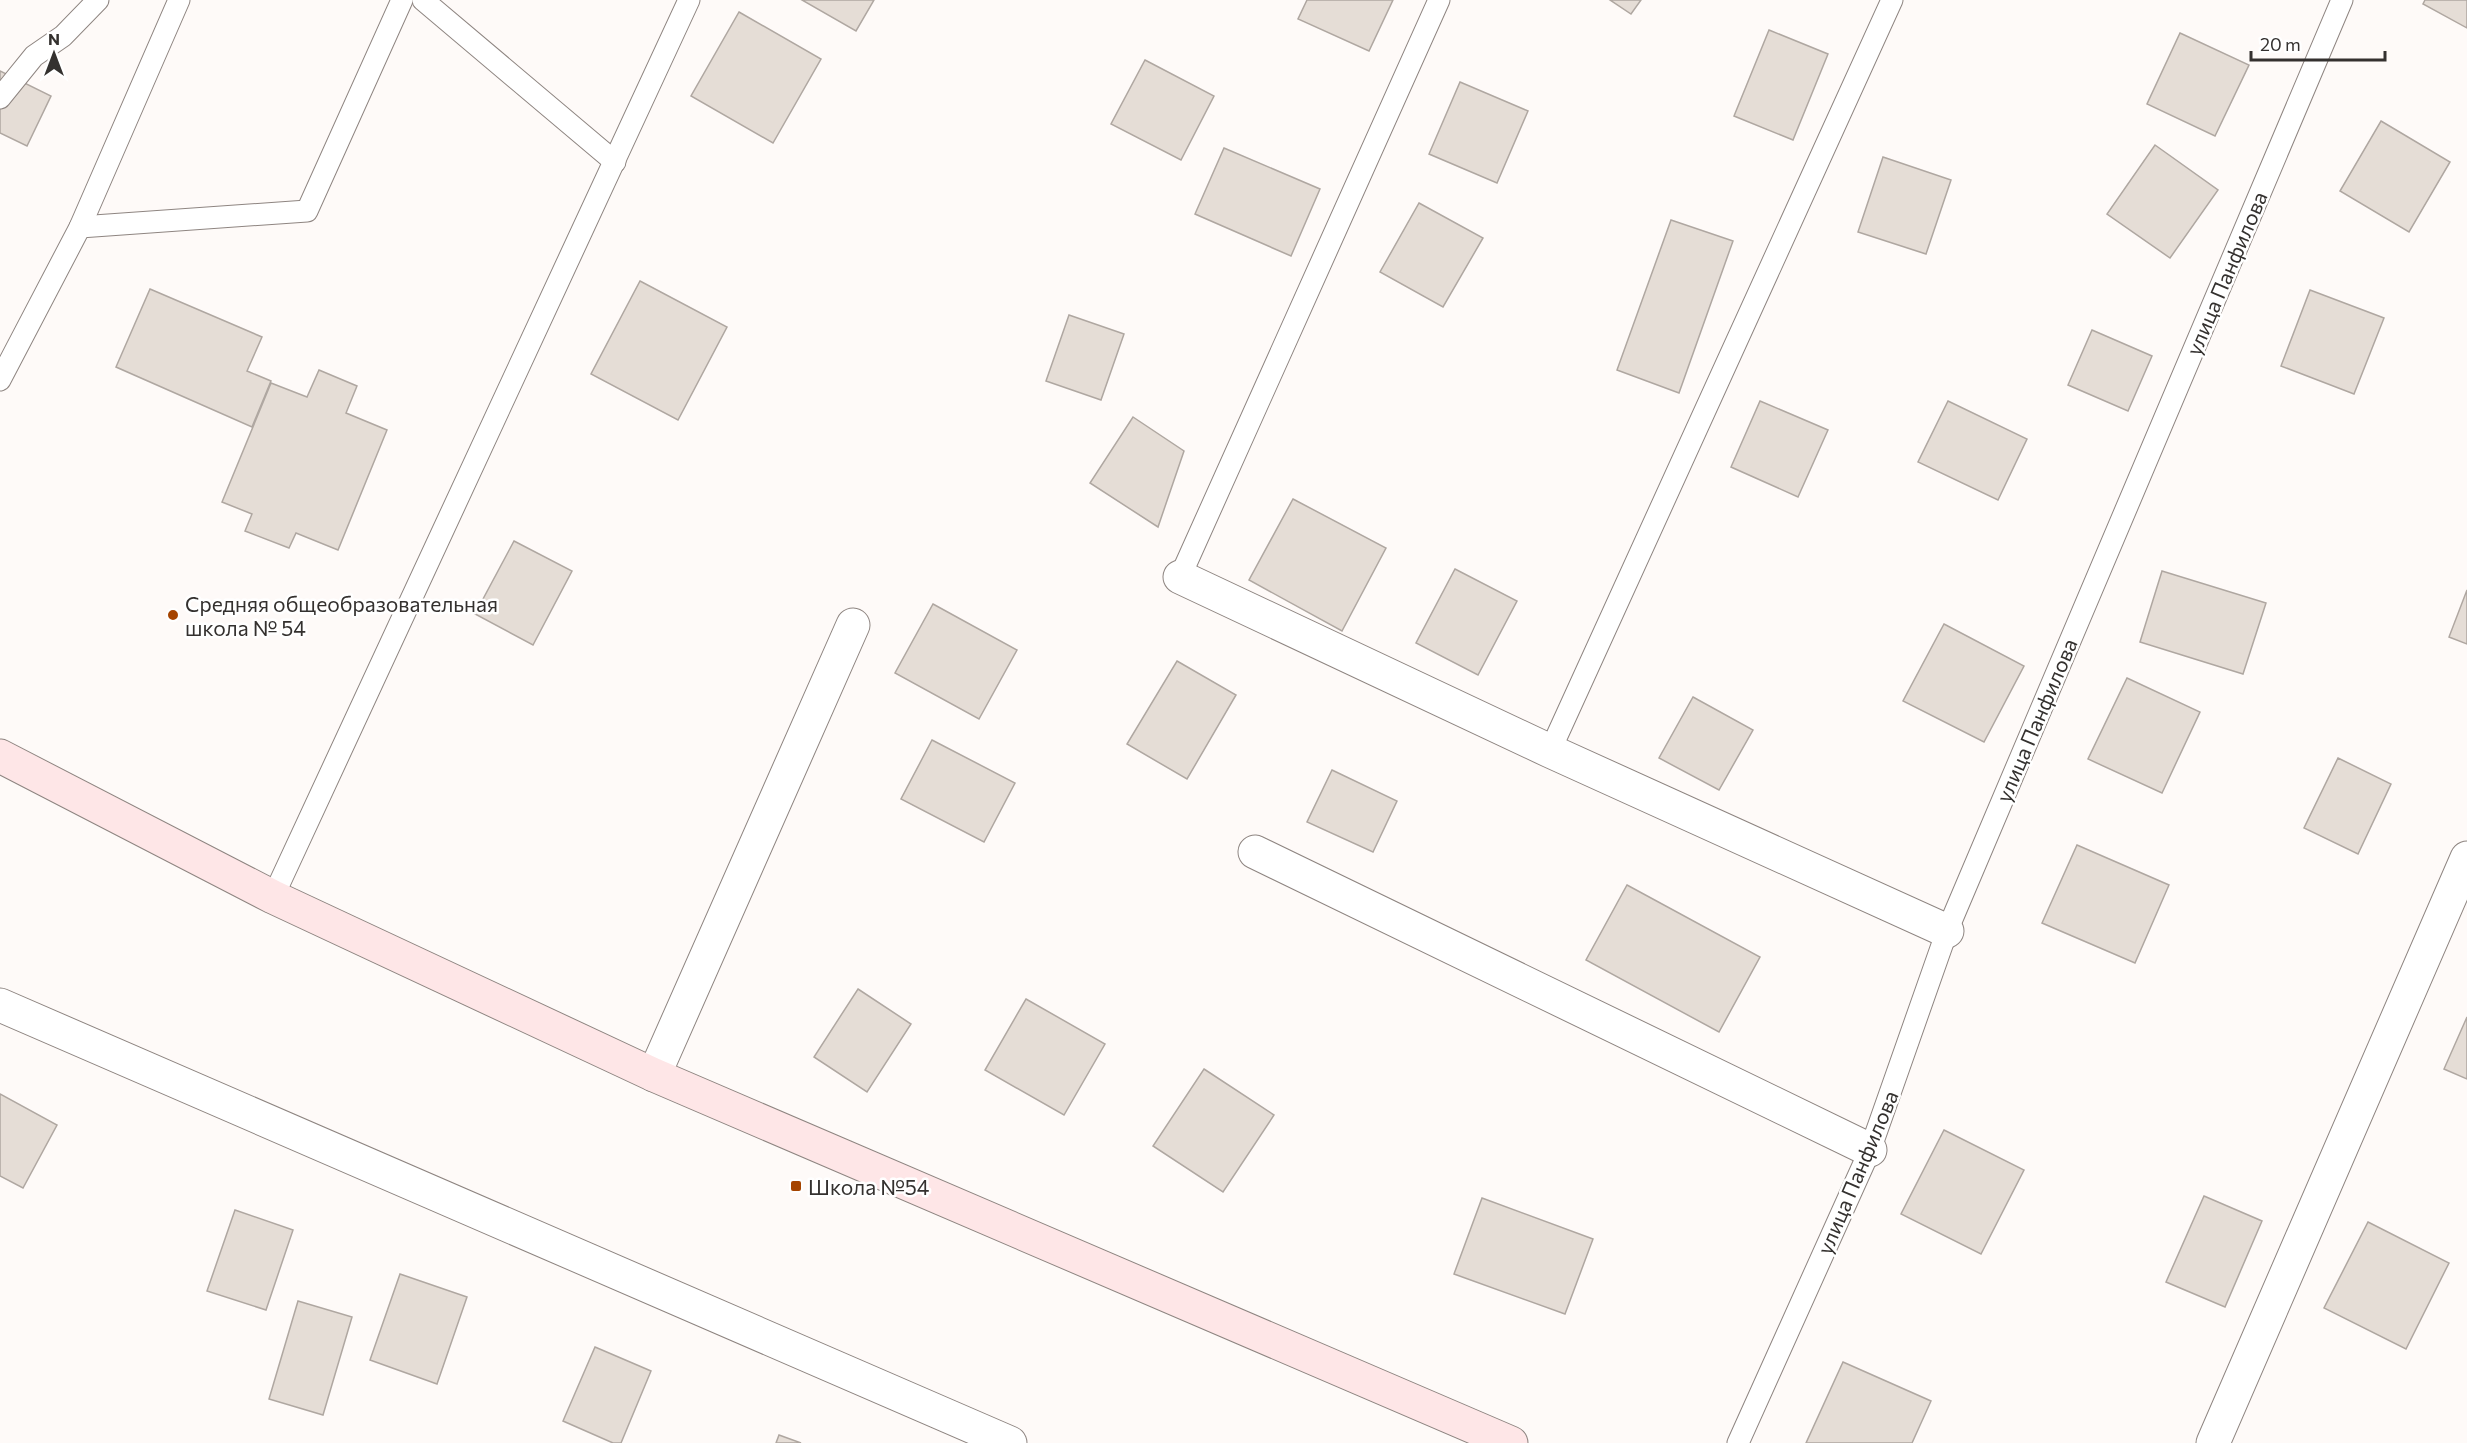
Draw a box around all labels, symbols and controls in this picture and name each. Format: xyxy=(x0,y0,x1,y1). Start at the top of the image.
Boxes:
north arrow xyxy=(24,24,84,84)
scale bar xyxy=(2251,24,2384,62)
text: N xyxy=(48,29,60,48)
text: 20 m xyxy=(2260,33,2301,55)
street label: улица Панфилова xyxy=(2180,187,2272,359)
place label: Средняя общеобразовательная школа № 54 xyxy=(185,591,498,640)
marker: Средняя общеобразовательная школа № 54 xyxy=(166,608,180,622)
street label: улица Панфилова xyxy=(1990,634,2082,806)
street label: улица Панфилова xyxy=(1811,1086,1903,1258)
place label: Школа №54 xyxy=(808,1174,930,1199)
marker: Школа №54 xyxy=(789,1179,803,1193)

